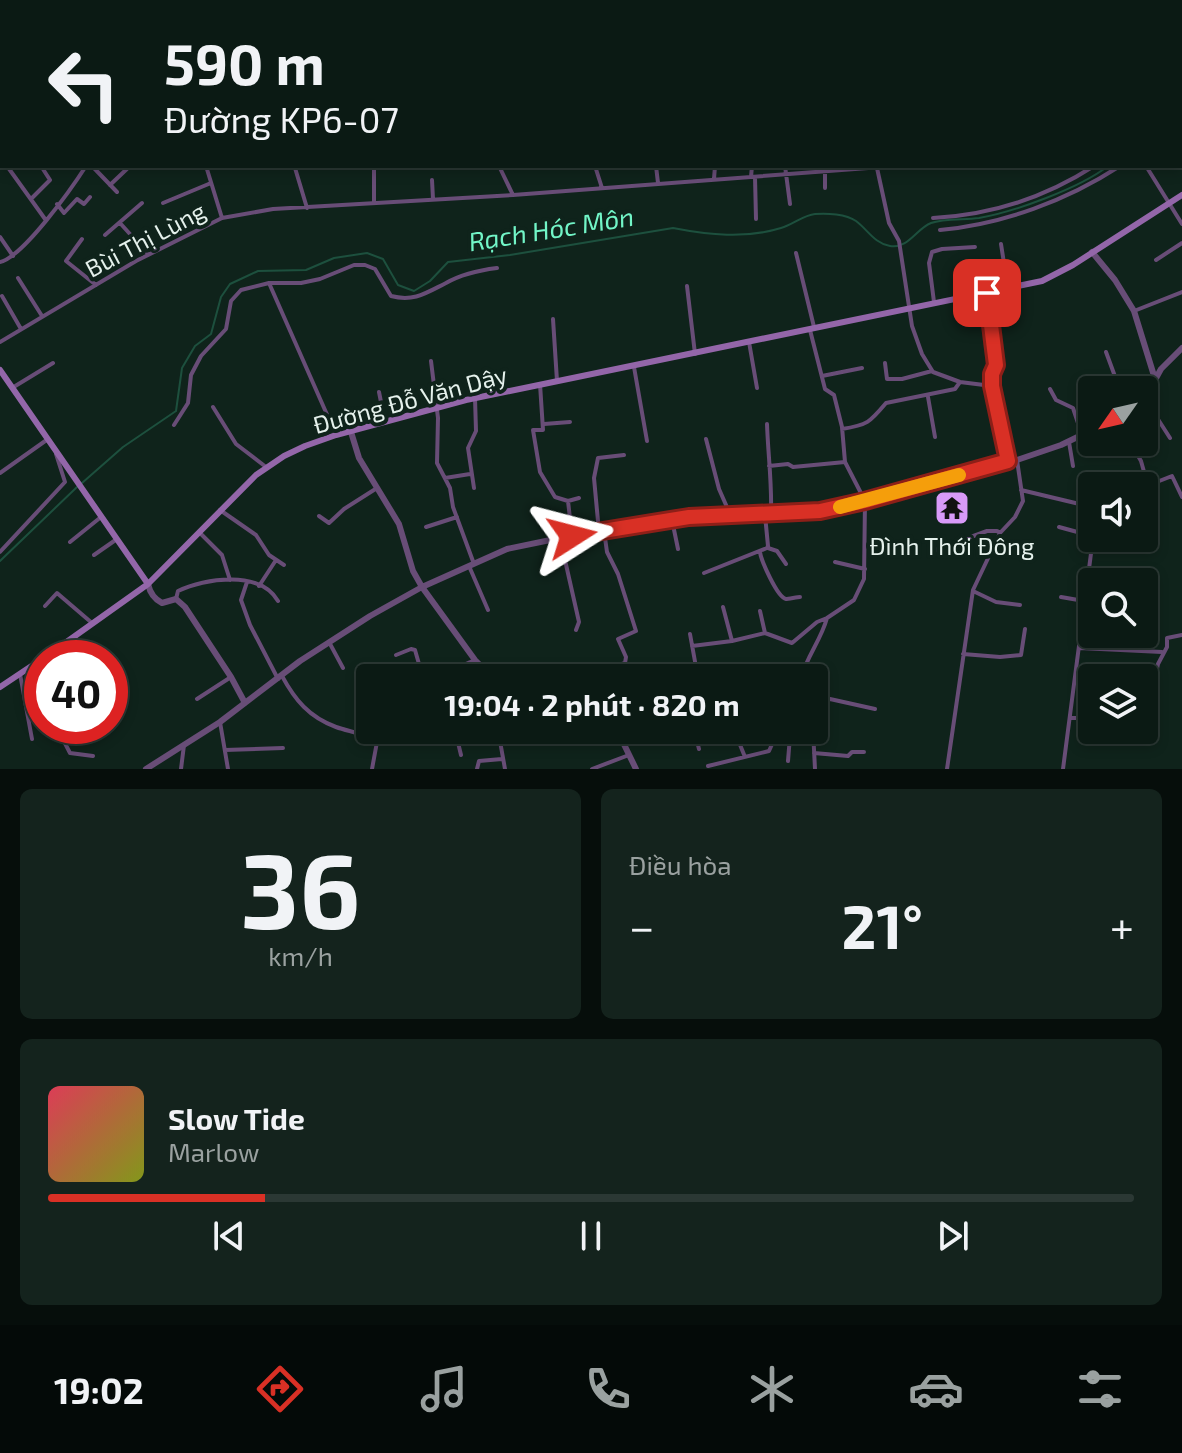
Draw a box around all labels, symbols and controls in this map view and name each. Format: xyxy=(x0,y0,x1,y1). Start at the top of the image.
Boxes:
text: 590 m xyxy=(164,29,325,96)
icon: left xyxy=(32,32,136,136)
text: Đường KP6-07 xyxy=(164,97,399,140)
street label: Bùi Thị Lùng xyxy=(80,195,210,283)
water label: Rạch Hóc Môn xyxy=(466,200,636,256)
pin xyxy=(953,259,1021,327)
icon: arrive xyxy=(965,271,1009,315)
street label: Đường Đỗ Văn Dậy xyxy=(310,359,510,439)
north arrow xyxy=(1078,376,1158,456)
map controls xyxy=(1078,376,1158,744)
button: sound xyxy=(1078,472,1158,552)
temple icon: Đình Thới Đông xyxy=(933,489,971,527)
position arrow xyxy=(530,494,614,578)
place label: Đình Thới Đông xyxy=(870,531,1034,560)
button: search xyxy=(1078,568,1158,648)
speed limit sign: 40 xyxy=(24,640,128,744)
button: layers xyxy=(1078,664,1158,744)
text: 19:04 · 2 phút · 820 m xyxy=(444,686,740,722)
text: 36 xyxy=(240,825,361,950)
text: Điều hòa xyxy=(629,849,732,880)
text: 21° xyxy=(842,889,923,961)
text: − xyxy=(629,899,655,952)
text: + xyxy=(1110,899,1134,952)
text: km/h xyxy=(268,940,333,971)
text: Slow Tide xyxy=(168,1100,305,1136)
text: Marlow xyxy=(168,1136,259,1167)
icon: previous xyxy=(207,1214,251,1258)
icon: pause xyxy=(569,1214,613,1258)
icon: next xyxy=(931,1214,975,1258)
icon: directions xyxy=(252,1361,308,1417)
icon: music xyxy=(416,1361,472,1417)
icon: phone xyxy=(580,1361,636,1417)
icon: climate xyxy=(744,1361,800,1417)
icon: car xyxy=(908,1361,964,1417)
icon: filters xyxy=(1072,1361,1128,1417)
text: 19:02 xyxy=(54,1368,144,1411)

